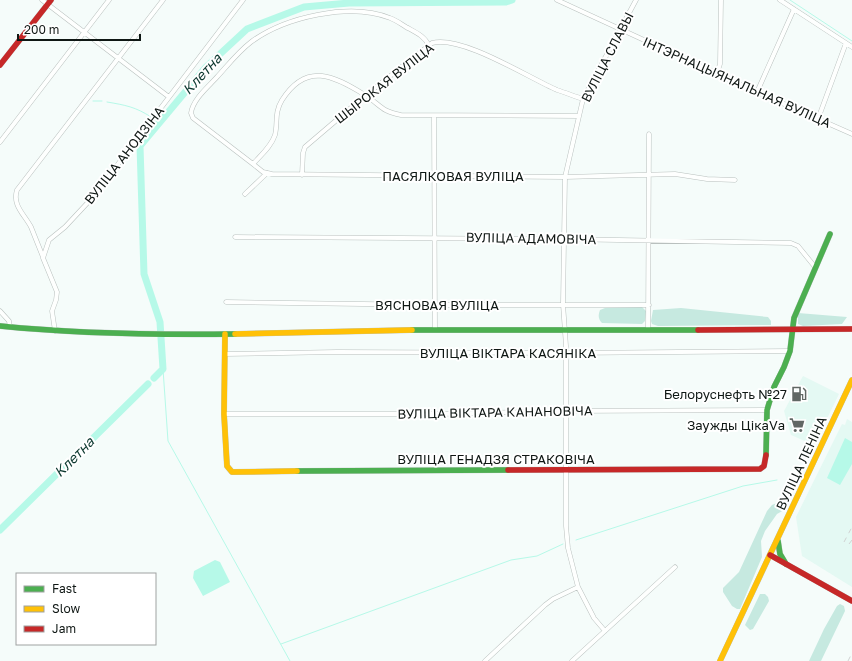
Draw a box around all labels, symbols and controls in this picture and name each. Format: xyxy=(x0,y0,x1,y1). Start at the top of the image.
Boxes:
street label: ВУЛІЦА СЛАВЫ xyxy=(577,9,637,105)
scale bar xyxy=(18,16,140,42)
text: 200 m xyxy=(24,22,59,37)
street label: ІНТЭРНАЦЫЯНАЛЬНАЯ ВУЛІЦА xyxy=(641,33,834,131)
street label: ШЫРОКАЯ ВУЛІЦА xyxy=(331,39,437,127)
water label: Клетна xyxy=(179,49,225,98)
street label: ВУЛІЦА АНОДЗІНА xyxy=(81,103,167,207)
street label: ПАСЯЛКОВАЯ ВУЛІЦА xyxy=(382,168,524,184)
street label: ВУЛІЦА АДАМОВІЧА xyxy=(466,229,597,247)
street label: ВЯСНОВАЯ ВУЛІЦА xyxy=(375,297,499,313)
street label: ВУЛІЦА ВІКТАРА КАСЯНІКА xyxy=(420,345,597,361)
fuel station icon: Белоруснефть №27 xyxy=(790,385,808,403)
place label: Белоруснефть №27 xyxy=(664,386,787,402)
street label: ВУЛІЦА ВІКТАРА КАНАНОВІЧА xyxy=(397,402,593,422)
street label: ВУЛІЦА ЛЕНІНА xyxy=(772,413,830,512)
supermarket icon: Заужды ЦікаVа xyxy=(788,416,806,434)
place label: Заужды ЦікаVа xyxy=(687,417,785,433)
water label: Клетна xyxy=(50,432,98,480)
street label: ВУЛІЦА ГЕНАДЗЯ СТРАКОВІЧА xyxy=(397,451,595,467)
legend xyxy=(16,573,156,645)
text: Fast xyxy=(52,581,77,596)
text: Slow xyxy=(52,601,80,616)
text: Jam xyxy=(52,621,76,636)

